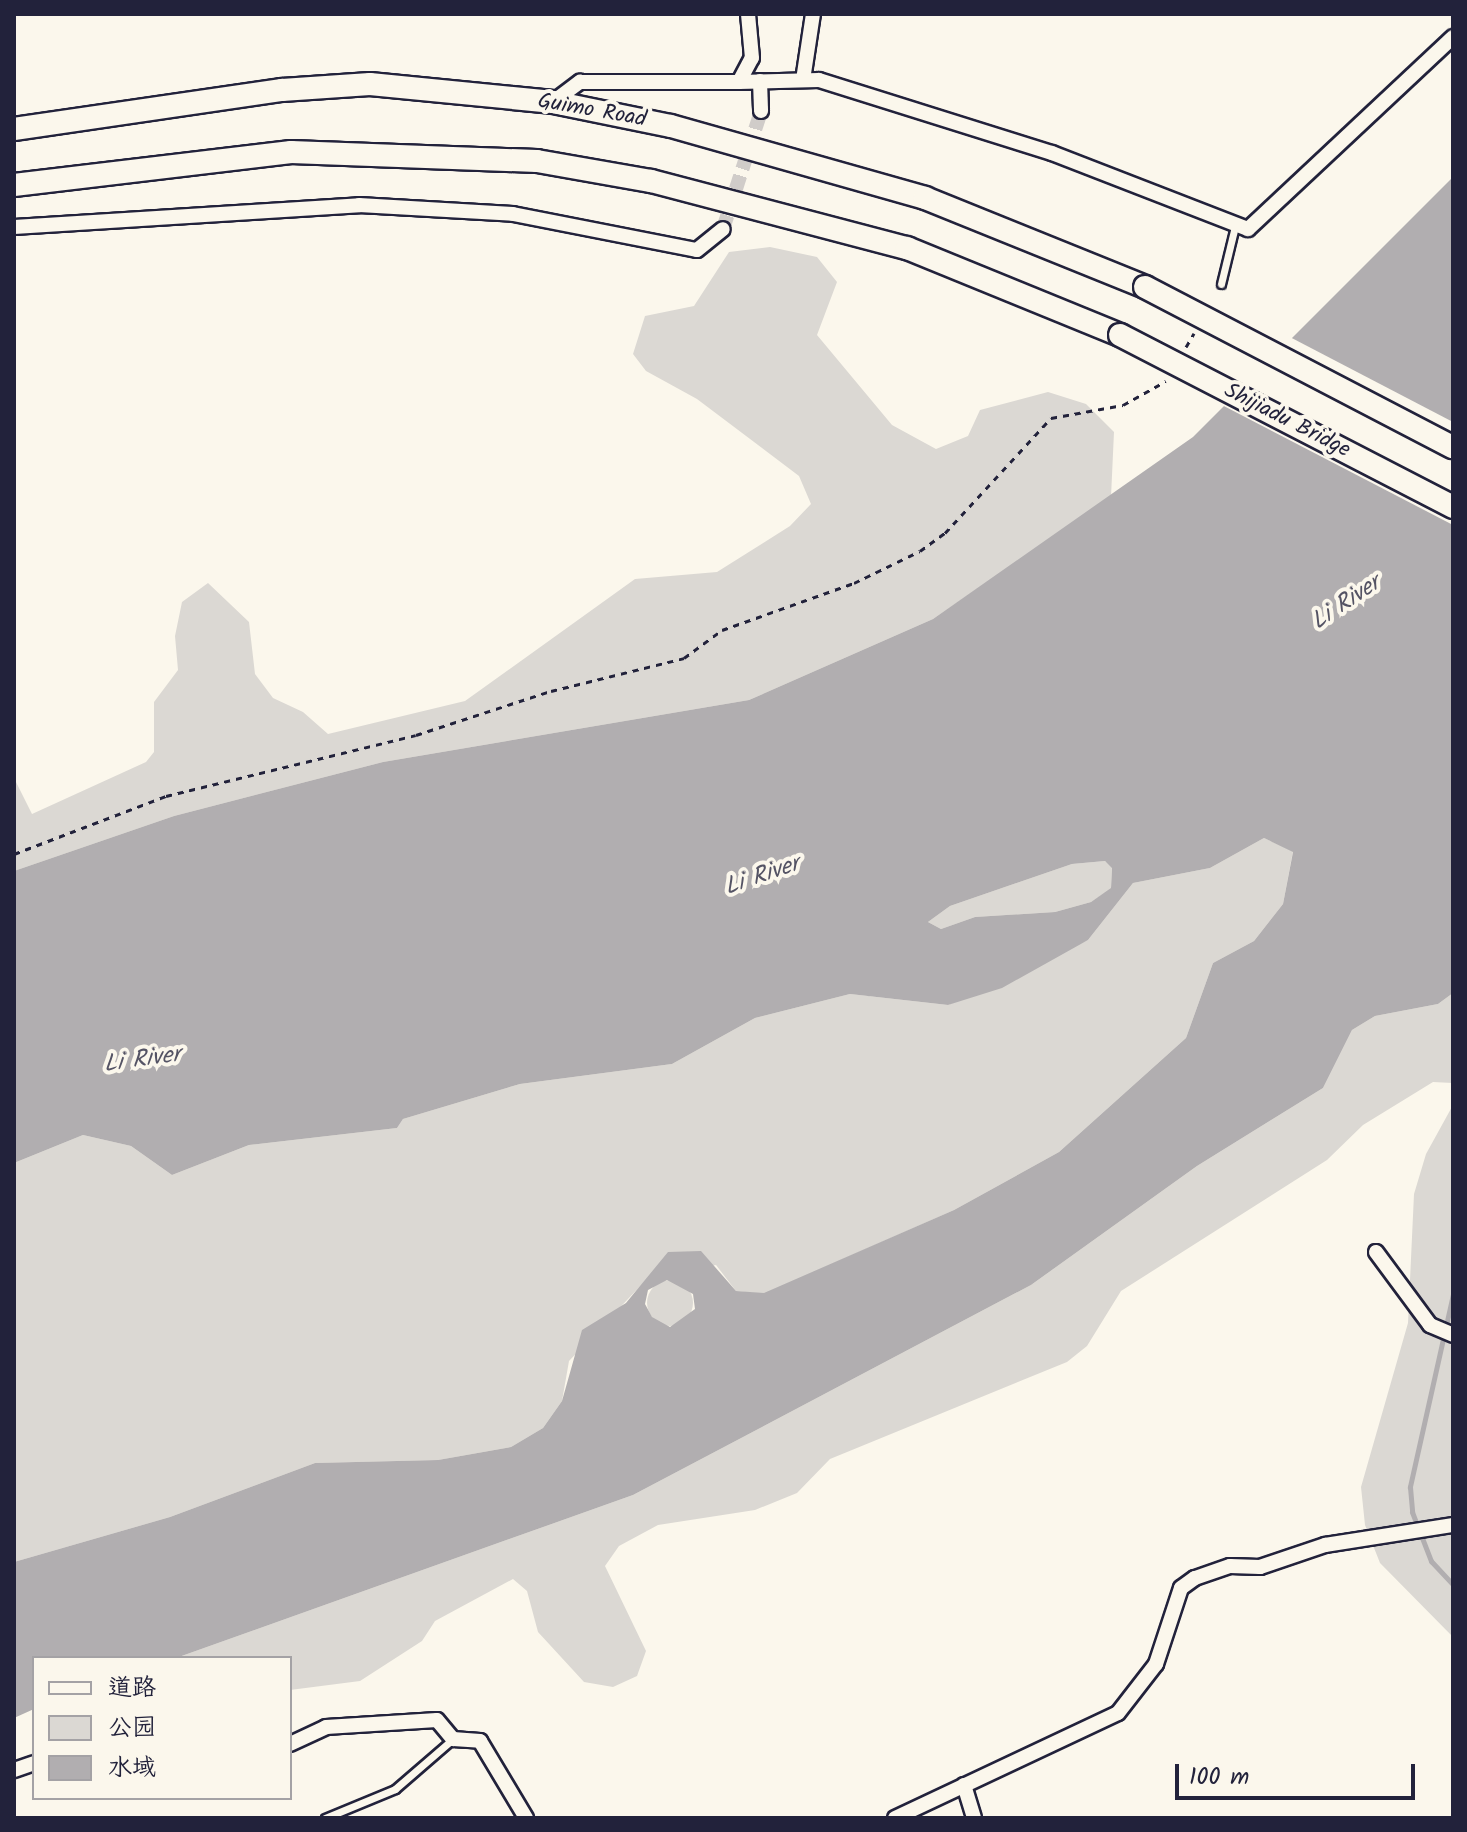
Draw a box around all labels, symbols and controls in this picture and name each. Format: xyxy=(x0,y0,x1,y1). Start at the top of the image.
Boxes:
street label: Guimo Road xyxy=(536,88,648,134)
street label: Shijiadu Bridge xyxy=(1219,378,1355,464)
water label: Li River xyxy=(1306,570,1386,636)
water label: Li River xyxy=(721,850,803,902)
water label: Li River xyxy=(102,1040,182,1080)
legend xyxy=(32,1656,292,1800)
text: 道路 xyxy=(108,1669,156,1708)
text: 公园 xyxy=(108,1709,156,1748)
scale bar xyxy=(1179,1748,1419,1798)
text: 水域 xyxy=(108,1749,156,1788)
text: 100 m xyxy=(1189,1758,1249,1797)

